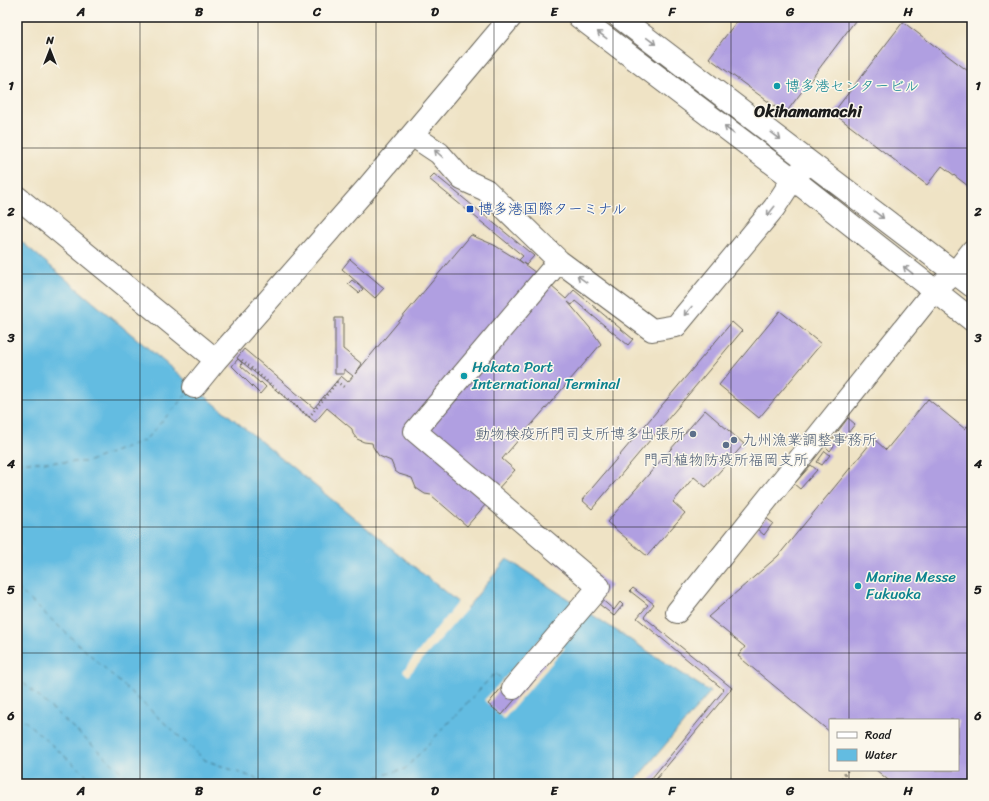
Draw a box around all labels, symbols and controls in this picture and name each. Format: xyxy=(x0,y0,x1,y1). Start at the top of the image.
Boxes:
text: A xyxy=(76,0,85,23)
text: B xyxy=(195,0,204,23)
text: C xyxy=(312,0,322,23)
text: D xyxy=(431,0,439,23)
text: E xyxy=(550,0,559,23)
text: F xyxy=(667,0,676,23)
text: G xyxy=(785,0,795,23)
text: H xyxy=(902,0,913,23)
north arrow xyxy=(30,30,70,70)
text: N xyxy=(45,31,54,50)
one-way arrow xyxy=(597,31,608,39)
one-way arrow xyxy=(645,36,656,45)
place label: 博多港センタービル xyxy=(785,73,919,99)
text: 1 xyxy=(8,74,14,97)
text: 1 xyxy=(975,74,981,97)
marker: 博多港センタービル xyxy=(772,81,782,91)
district label: Okihamamachi xyxy=(754,96,863,126)
one-way arrow xyxy=(723,126,734,134)
one-way arrow xyxy=(771,132,782,141)
one-way arrow xyxy=(434,150,444,159)
place label: 博多港国際ターミナル xyxy=(478,196,627,222)
text: 2 xyxy=(6,200,15,223)
text: 2 xyxy=(973,200,982,223)
marker: 博多港国際ターミナル xyxy=(465,204,475,214)
one-way arrow xyxy=(767,206,776,217)
one-way arrow xyxy=(874,211,885,220)
one-way arrow xyxy=(903,266,914,274)
one-way arrow xyxy=(577,275,588,283)
one-way arrow xyxy=(684,306,693,317)
text: 3 xyxy=(6,326,15,349)
text: 3 xyxy=(973,326,982,349)
place label: Hakata Port International Terminal xyxy=(471,354,621,397)
marker: Hakata Port International Terminal xyxy=(459,371,469,381)
place label: 動物検疫所門司支所博多出張所 xyxy=(475,421,685,447)
place label: 九州漁業調整事務所 xyxy=(742,427,877,453)
marker: 動物検疫所門司支所博多出張所 xyxy=(688,429,698,439)
marker: 九州漁業調整事務所 xyxy=(729,435,739,445)
marker: 門司植物防疫所福岡支所 xyxy=(721,440,731,450)
place label: 門司植物防疫所福岡支所 xyxy=(643,447,809,473)
text: 4 xyxy=(6,452,16,475)
text: 4 xyxy=(973,452,983,475)
place label: Marine Messe Fukuoka xyxy=(866,564,956,607)
text: 5 xyxy=(7,578,15,601)
text: 5 xyxy=(974,578,982,601)
marker: Marine Messe Fukuoka xyxy=(853,581,863,591)
text: 6 xyxy=(6,704,15,727)
text: 6 xyxy=(973,704,982,727)
legend xyxy=(829,719,959,771)
text: Road xyxy=(865,724,892,746)
text: Water xyxy=(865,744,898,766)
text: A xyxy=(76,779,85,801)
text: B xyxy=(195,779,204,801)
text: C xyxy=(312,779,322,801)
text: D xyxy=(431,779,439,801)
text: E xyxy=(550,779,559,801)
text: F xyxy=(667,779,676,801)
text: G xyxy=(785,779,795,801)
text: H xyxy=(902,779,913,801)

